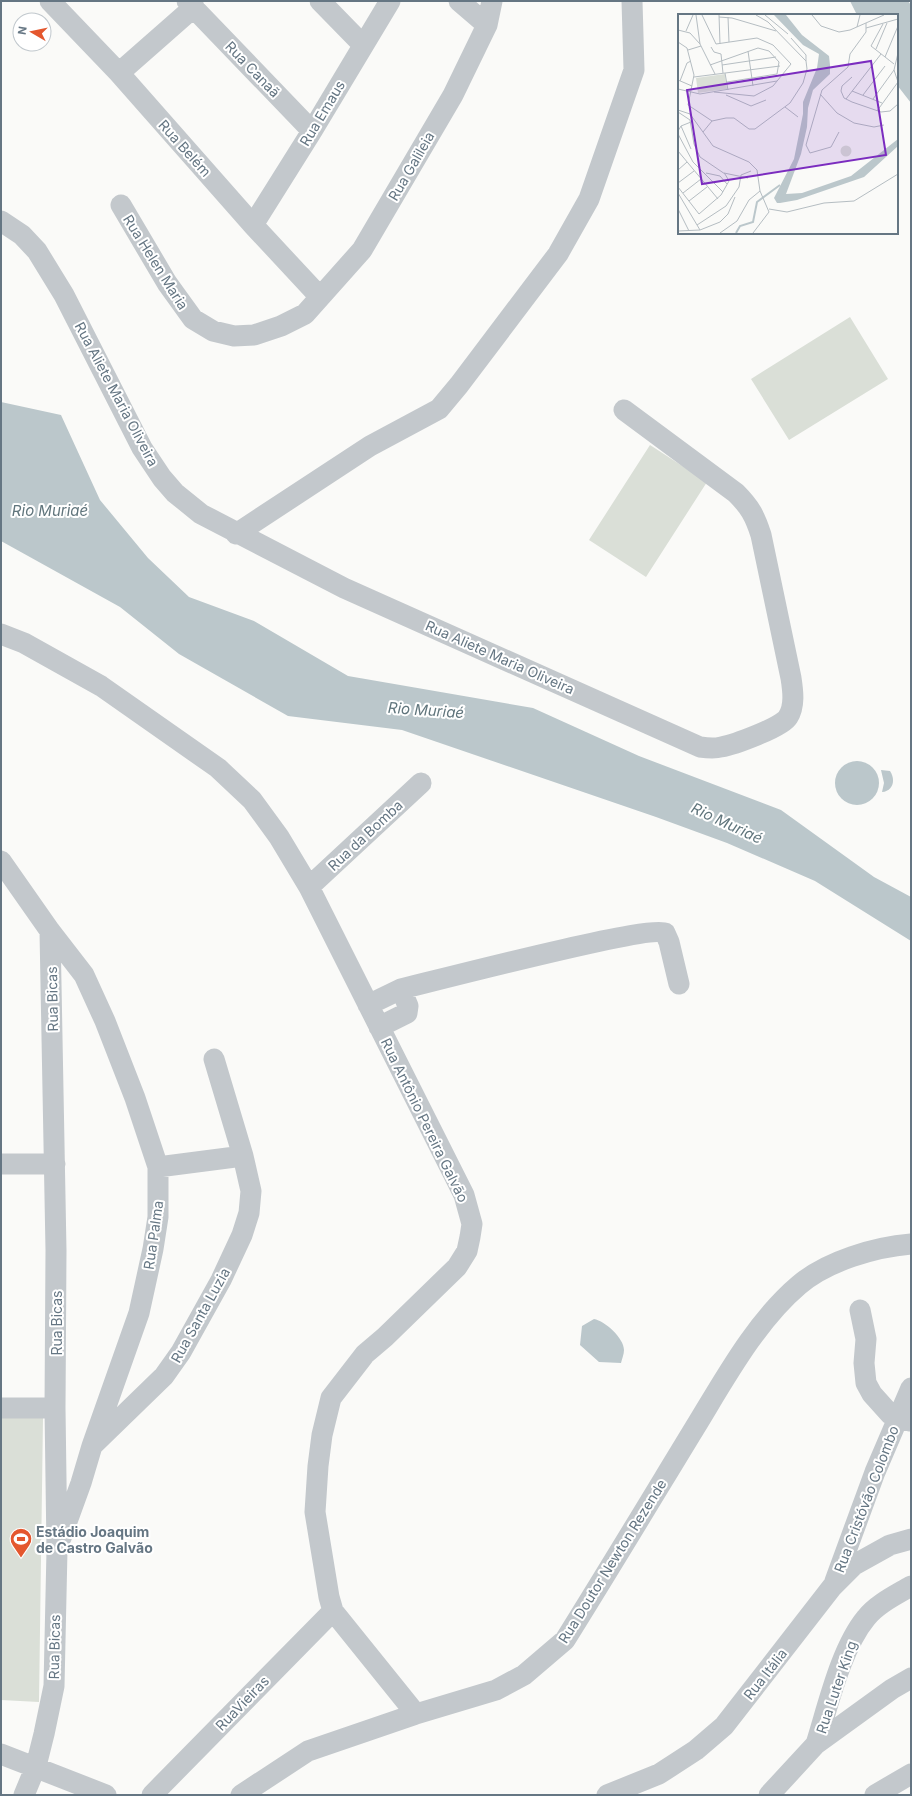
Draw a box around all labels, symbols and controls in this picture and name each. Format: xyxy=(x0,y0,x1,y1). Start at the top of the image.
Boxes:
north arrow xyxy=(12,12,52,52)
inset map xyxy=(678,14,898,234)
text: N xyxy=(15,25,30,36)
street label: Rua Canaã xyxy=(222,37,284,101)
street label: Rua Emaus xyxy=(296,77,348,149)
street label: Rua Belém xyxy=(155,116,215,180)
street label: Rua Galileia xyxy=(384,128,438,204)
street label: Rua Helen Maria xyxy=(120,211,192,313)
street label: Rua Aliete Maria Oliveira xyxy=(72,319,162,469)
water label: Rio Muriaé xyxy=(12,501,88,520)
street label: Rua Aliete Maria Oliveira xyxy=(423,616,577,698)
water label: Rio Muriaé xyxy=(387,698,465,722)
street label: Rua da Bomba xyxy=(324,796,406,874)
water label: Rio Muriaé xyxy=(688,798,766,848)
street label: Rua Bicas xyxy=(43,966,61,1032)
street label: Rua Antônio Pereira Galvão xyxy=(378,1035,472,1205)
street label: Rua Palma xyxy=(140,1199,166,1271)
street label: Rua Santa Luzia xyxy=(167,1265,233,1365)
street label: Rua Bicas xyxy=(48,1290,65,1356)
street label: Rua Cristóvão Colombo xyxy=(830,1423,902,1575)
street label: Rua Doutor Newton Rezende xyxy=(554,1476,670,1646)
place label: Estádio Joaquim de Castro Galvão xyxy=(36,1523,153,1556)
sports icon: Estádio Joaquim de Castro Galvão xyxy=(8,1526,34,1559)
street label: Rua Bicas xyxy=(45,1614,63,1680)
street label: Rua Luter King xyxy=(812,1638,860,1736)
street label: Rua Itália xyxy=(740,1645,790,1703)
street label: RuaVieiras xyxy=(212,1672,272,1734)

